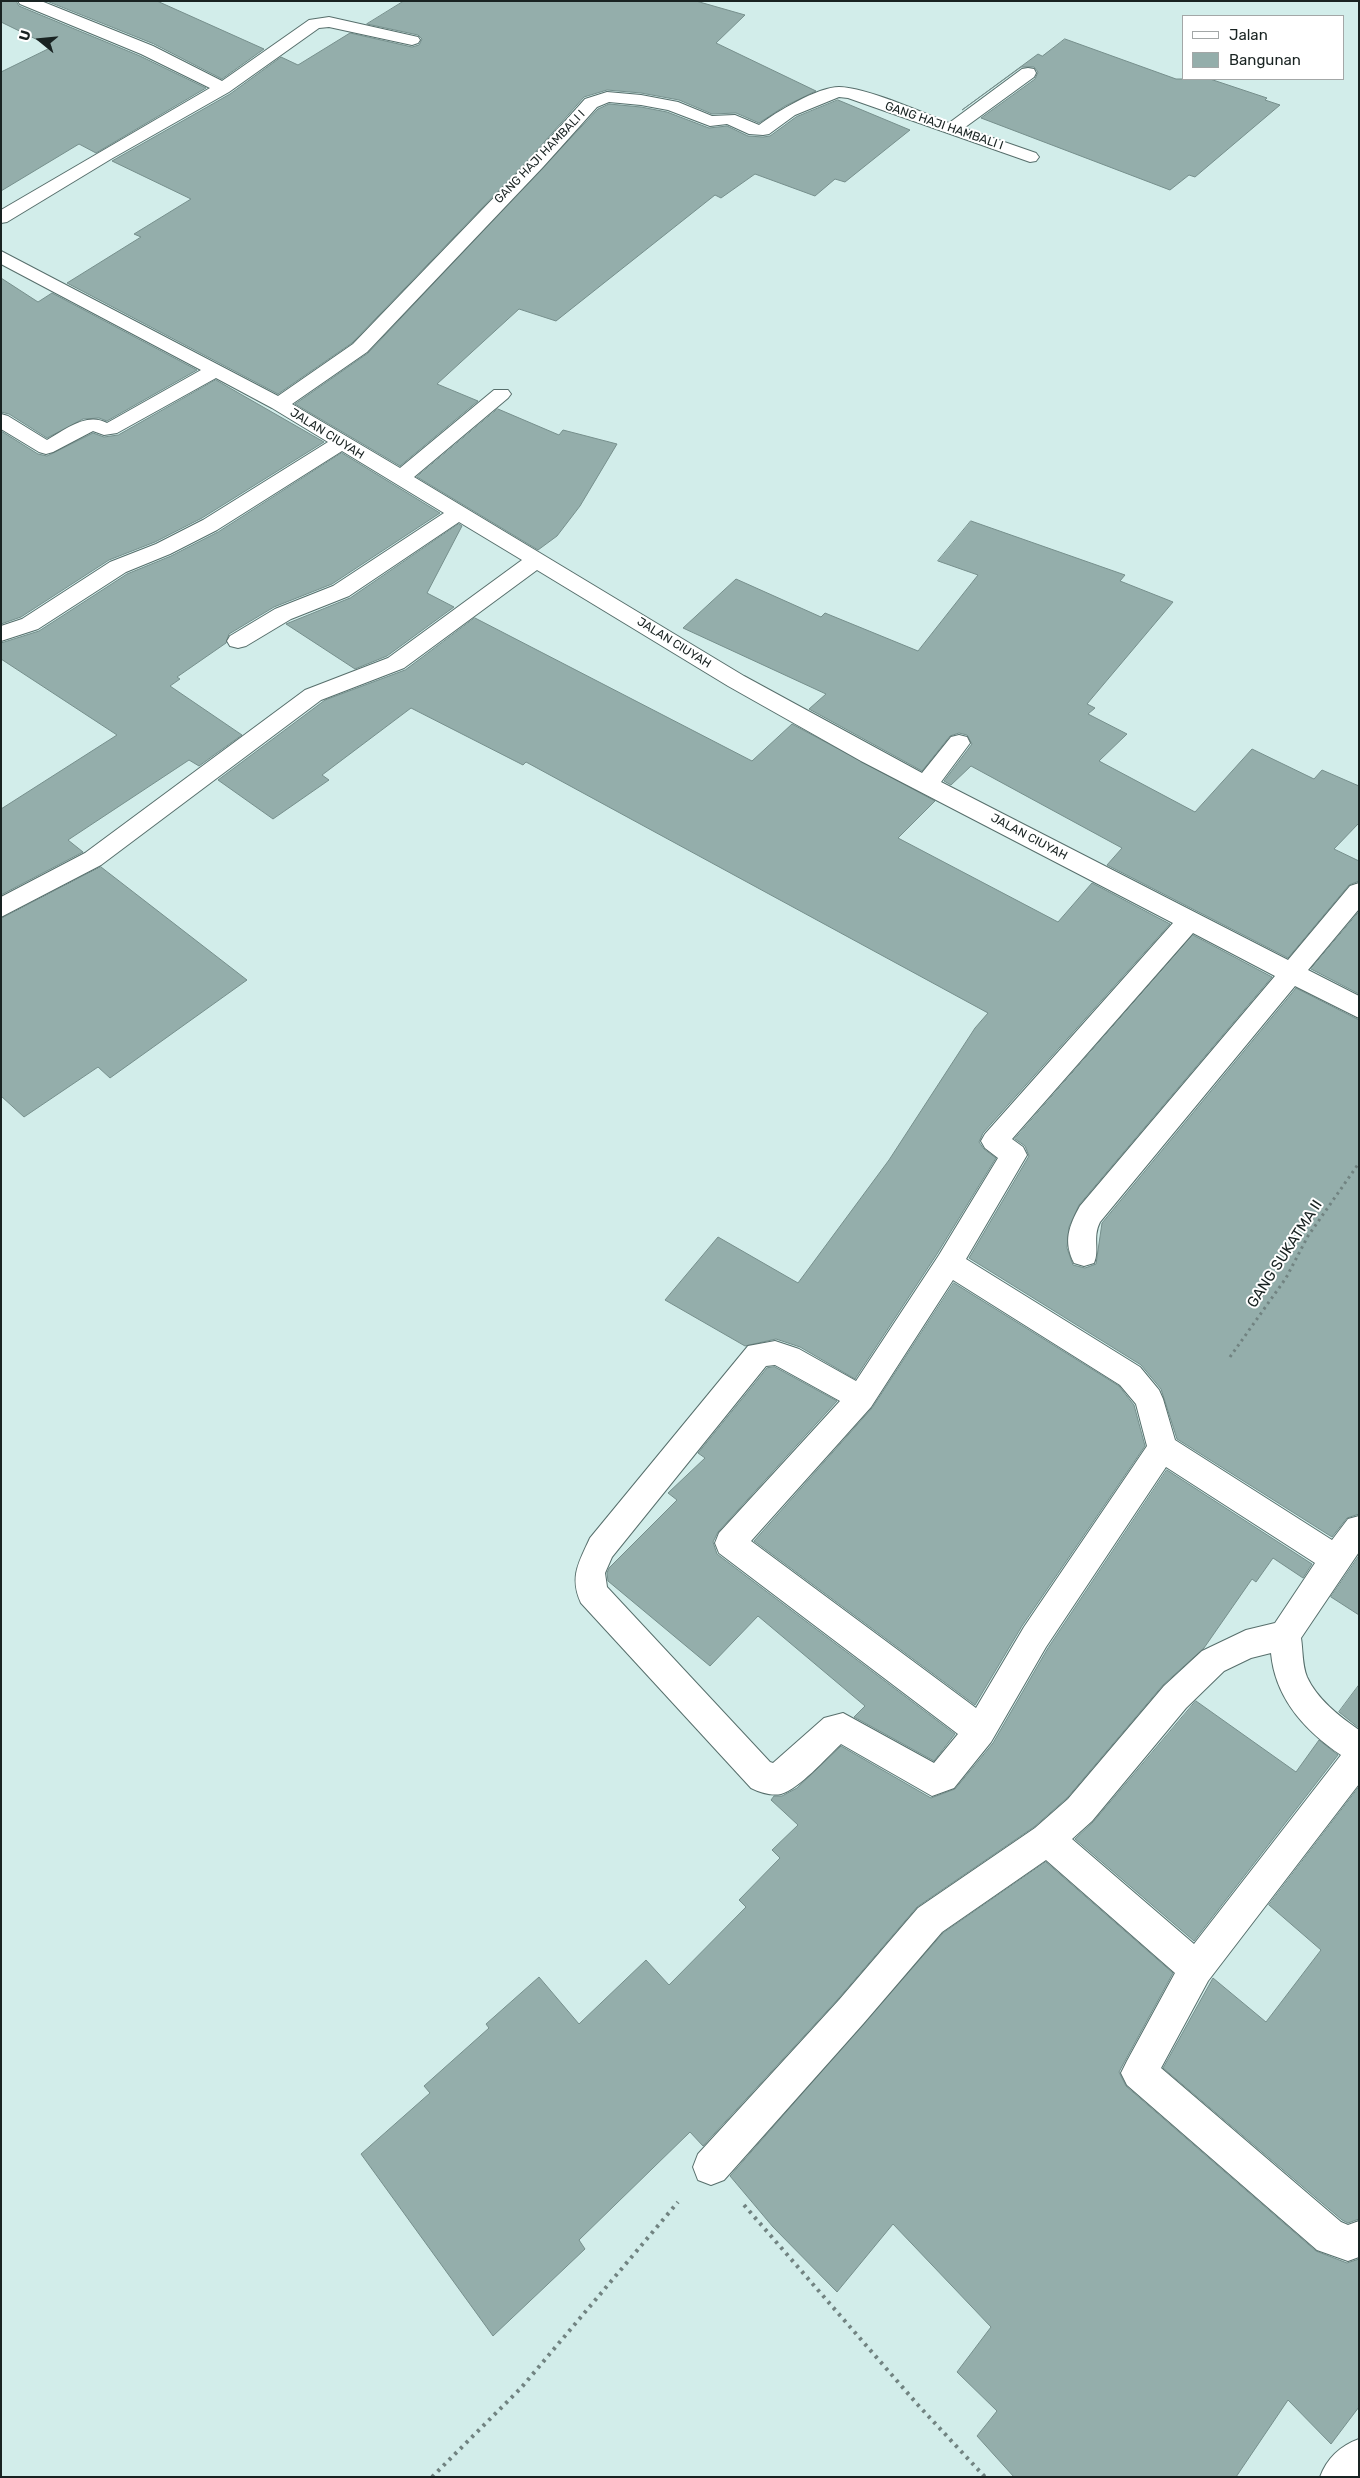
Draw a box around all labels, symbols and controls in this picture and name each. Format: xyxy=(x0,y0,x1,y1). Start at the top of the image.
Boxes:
north arrow xyxy=(15,15,65,65)
legend xyxy=(1182,15,1345,80)
text: Jalan xyxy=(1229,26,1268,44)
text: U xyxy=(16,28,35,43)
text: Bangunan xyxy=(1229,51,1301,69)
street label: GANG HAJI HAMBALI I xyxy=(883,99,1005,153)
street label: GANG HAJI HAMBALI I xyxy=(492,107,588,207)
street label: JALAN CIUYAH xyxy=(287,405,367,463)
street label: JALAN CIUYAH xyxy=(634,614,714,672)
street label: JALAN CIUYAH xyxy=(988,811,1070,863)
street label: GANG SUKATMA II xyxy=(1243,1197,1327,1311)

